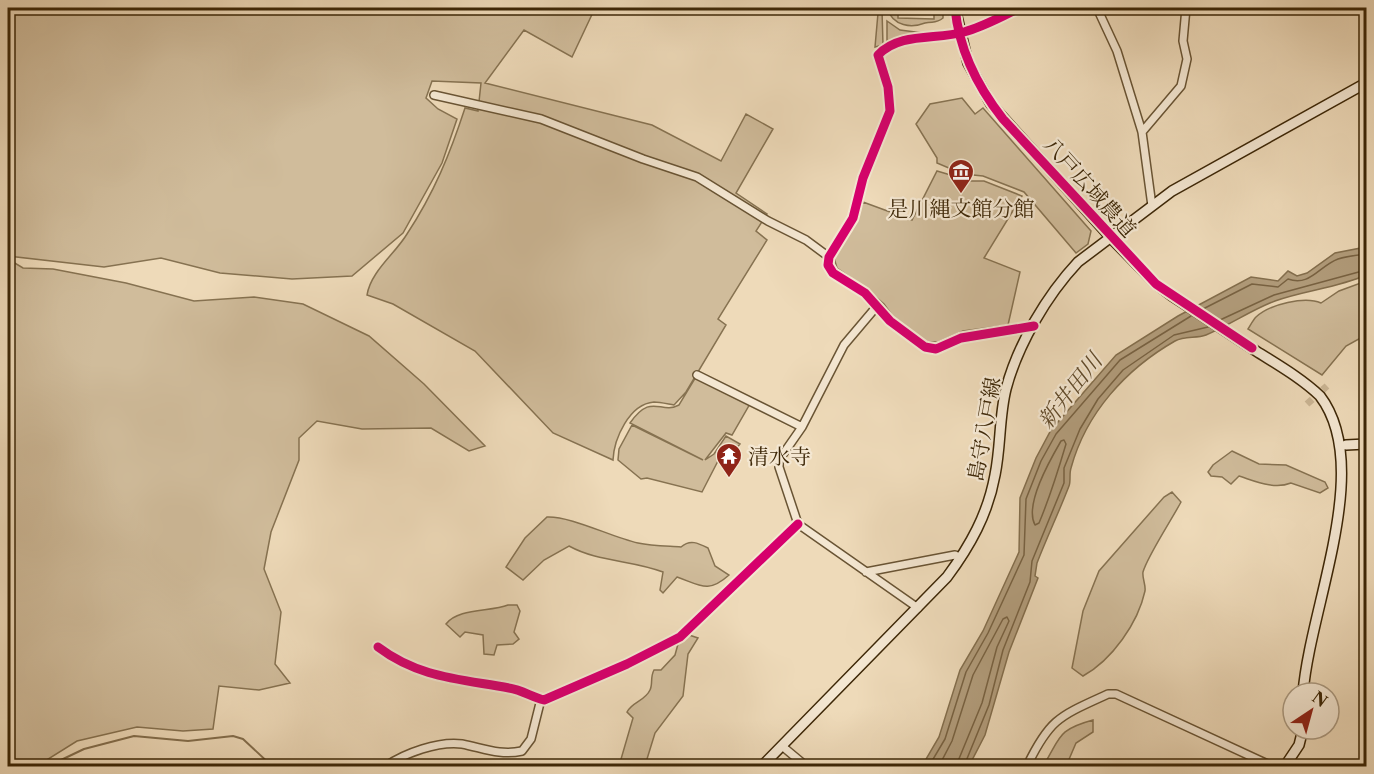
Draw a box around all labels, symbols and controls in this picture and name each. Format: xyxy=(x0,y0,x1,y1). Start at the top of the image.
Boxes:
street label: 八戸広域農道 xyxy=(1039,132,1141,242)
museum icon: 是川縄文館分館 xyxy=(946,157,976,195)
place label: 是川縄文館分館 xyxy=(888,196,1035,221)
water label: 新井田川 xyxy=(1032,346,1109,434)
street label: 島守八戸線 xyxy=(963,375,1005,483)
temple icon: 清水寺 xyxy=(714,441,744,479)
place label: 清水寺 xyxy=(748,444,811,469)
north arrow xyxy=(1281,681,1341,741)
text: N xyxy=(1308,687,1331,711)

